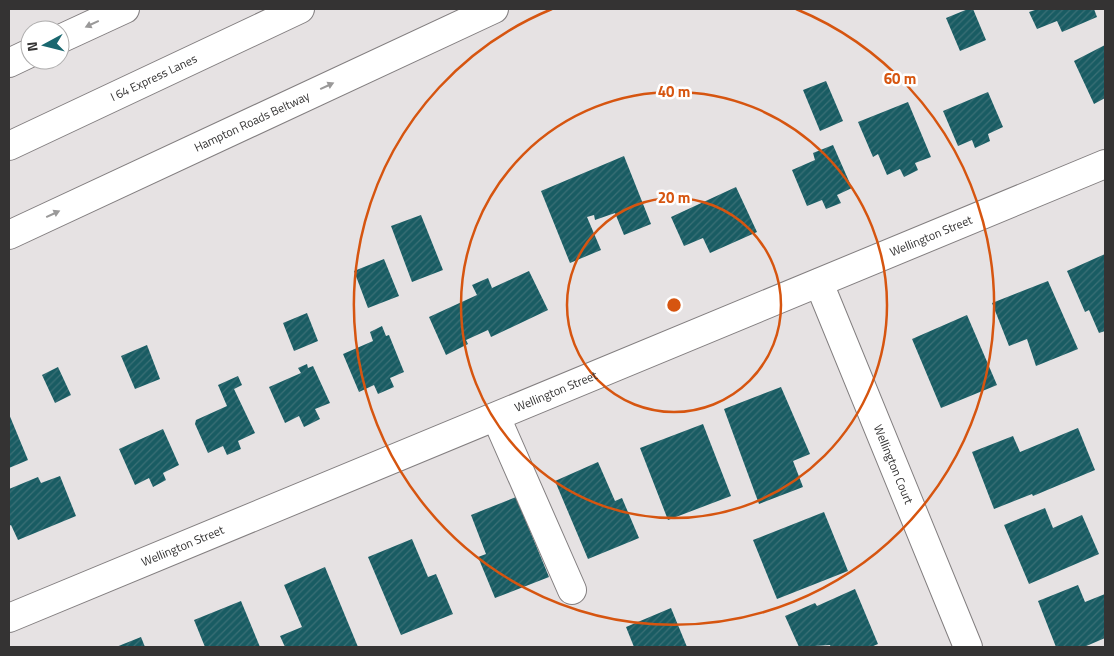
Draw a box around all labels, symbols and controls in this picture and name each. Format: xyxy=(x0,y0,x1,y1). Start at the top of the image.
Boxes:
north arrow xyxy=(20,20,70,70)
one-way arrow xyxy=(85,20,99,28)
text: N xyxy=(21,41,43,53)
street label: I 64 Express Lanes xyxy=(107,49,200,106)
text: 60 m xyxy=(884,67,916,90)
text: 40 m xyxy=(658,80,690,103)
one-way arrow xyxy=(320,82,334,90)
street label: Hampton Roads Beltway xyxy=(191,86,313,157)
text: 20 m xyxy=(658,186,690,209)
one-way arrow xyxy=(46,210,60,218)
street label: Wellington Street xyxy=(887,210,976,261)
centre of rings xyxy=(665,296,683,314)
street label: Wellington Street xyxy=(511,365,601,417)
street label: Wellington Court xyxy=(869,422,919,508)
street label: Wellington Street xyxy=(138,520,227,571)

